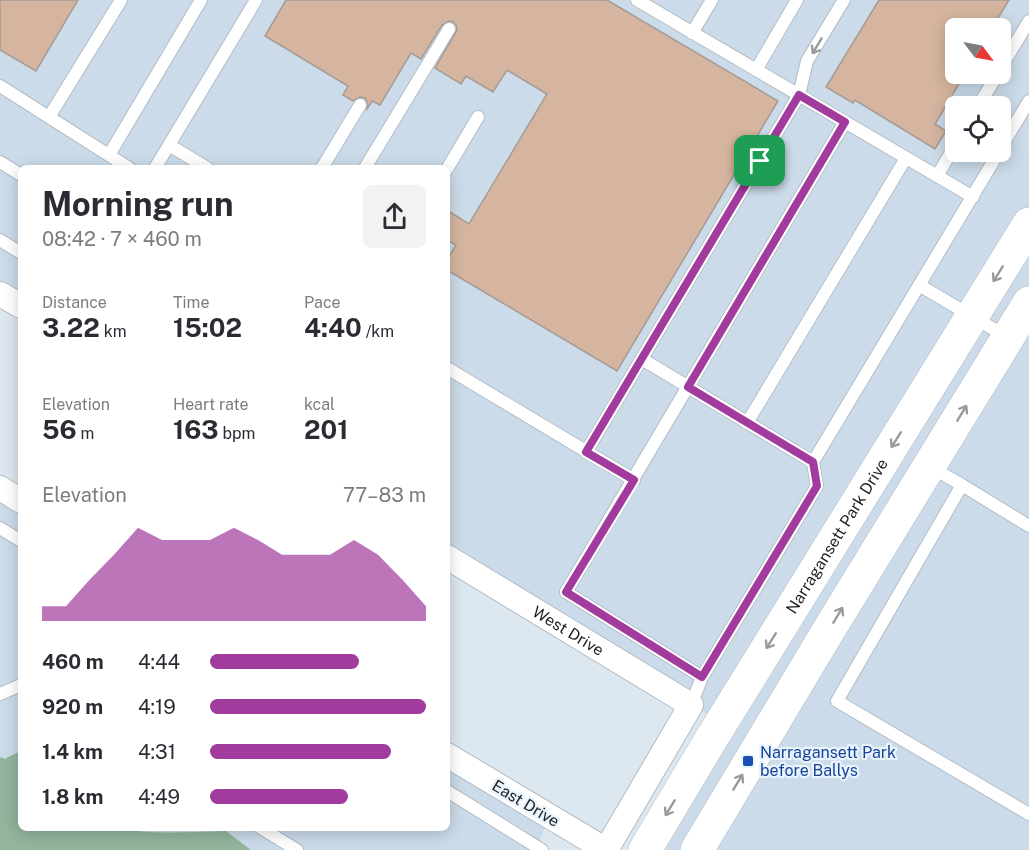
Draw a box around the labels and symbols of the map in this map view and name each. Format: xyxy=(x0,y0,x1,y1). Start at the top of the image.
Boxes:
north arrow xyxy=(945,18,1011,84)
one-way arrow xyxy=(810,37,822,54)
pin xyxy=(734,135,785,186)
one-way arrow xyxy=(992,265,1004,282)
one-way arrow xyxy=(956,405,968,422)
one-way arrow xyxy=(889,431,901,448)
street label: Narragansett Park Drive xyxy=(782,455,892,617)
street label: West Drive xyxy=(529,602,607,660)
one-way arrow xyxy=(833,607,845,624)
one-way arrow xyxy=(765,632,777,649)
place label: Narragansett Park before Ballys xyxy=(760,743,896,780)
marker: Narragansett Park before Ballys xyxy=(741,754,755,768)
one-way arrow xyxy=(732,774,744,791)
street label: East Drive xyxy=(489,776,563,831)
one-way arrow xyxy=(664,799,676,816)

